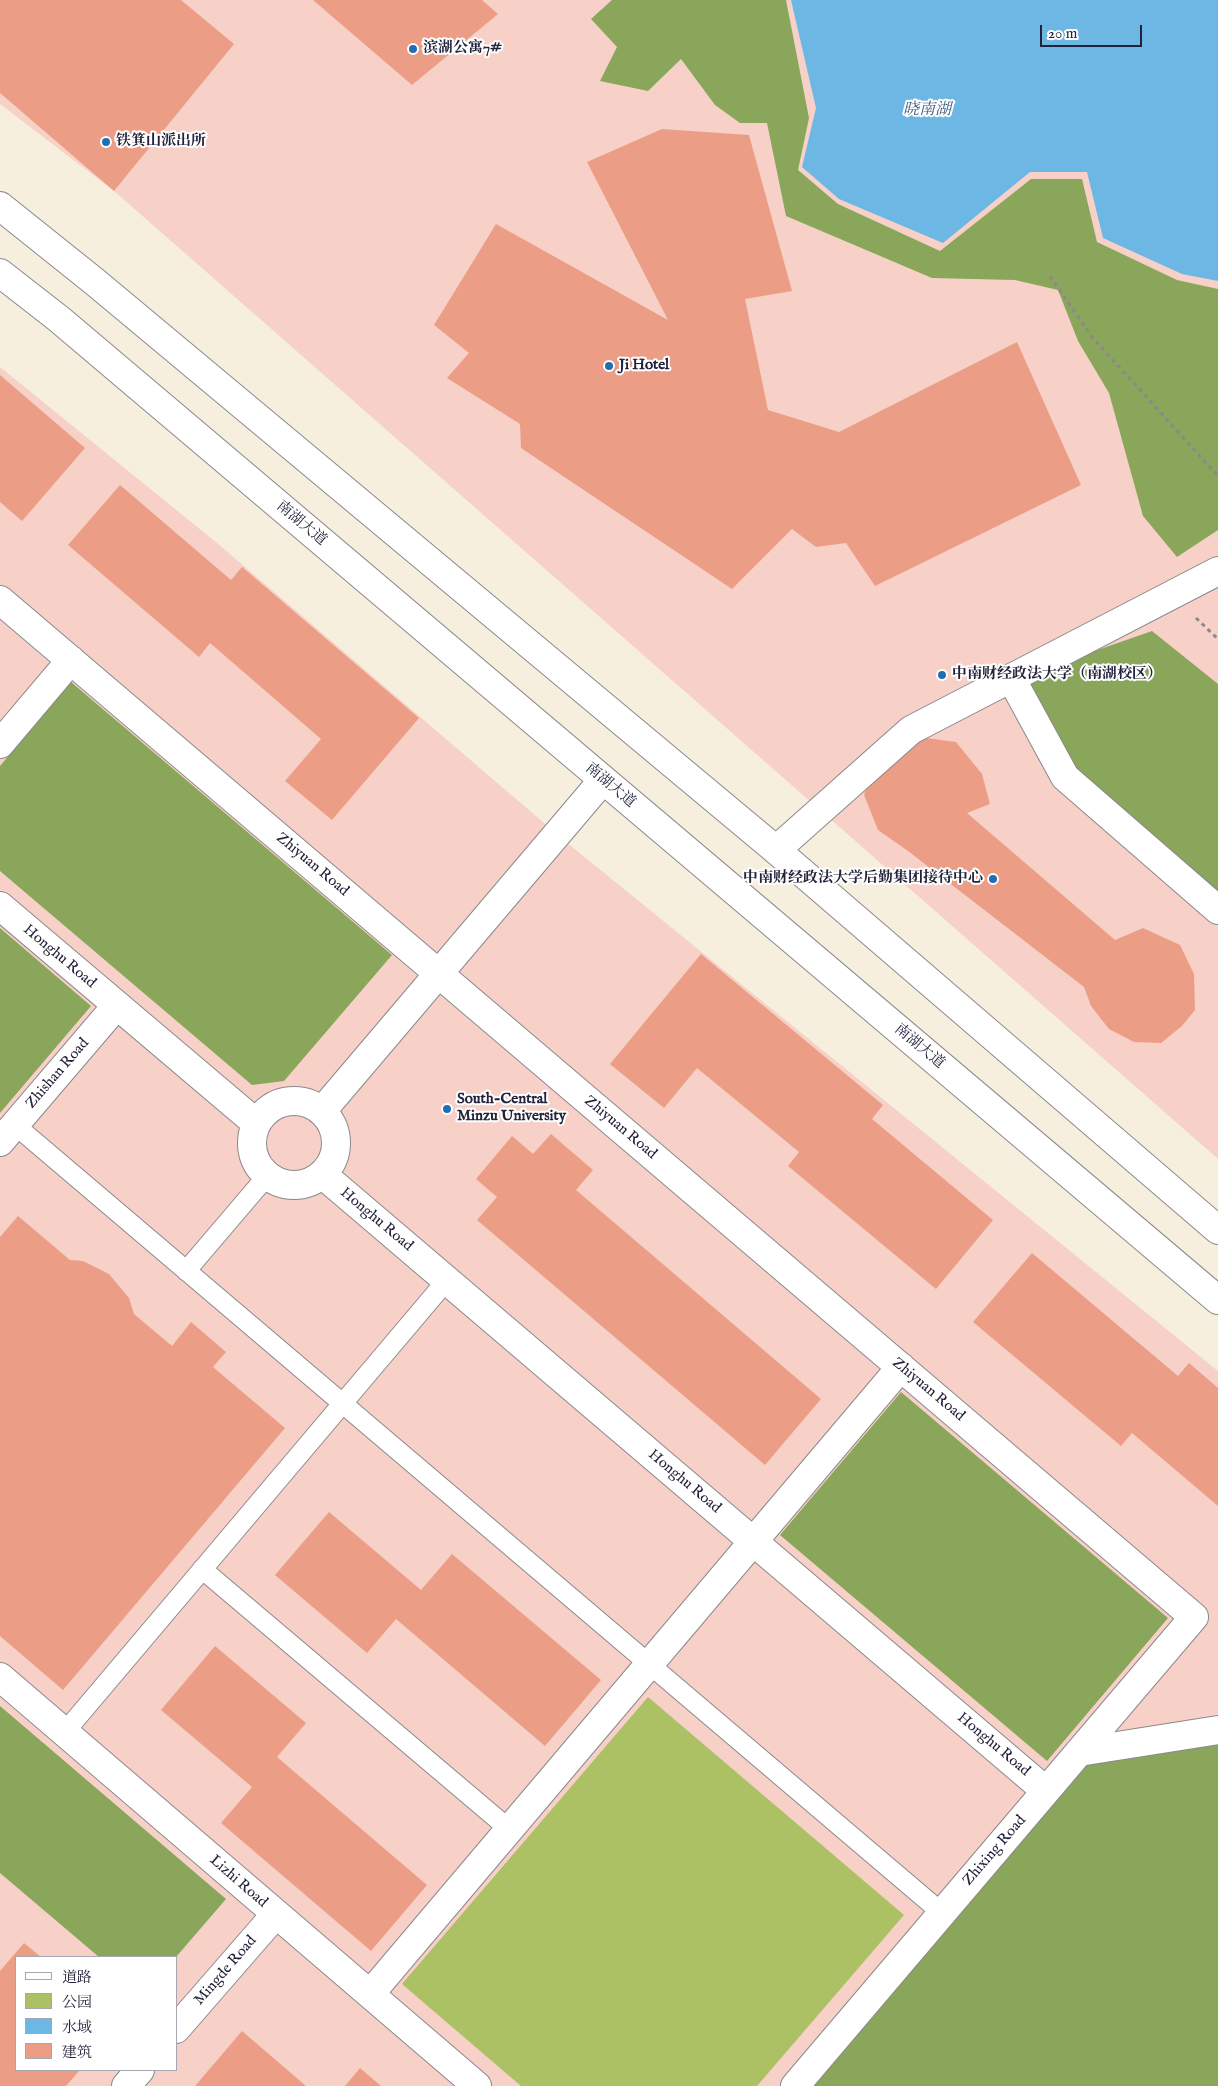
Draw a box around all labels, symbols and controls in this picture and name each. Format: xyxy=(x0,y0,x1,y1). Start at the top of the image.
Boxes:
scale bar xyxy=(1043,15,1146,47)
text: 20 m xyxy=(1048,24,1077,43)
place label: 滨湖公寓7# xyxy=(423,40,502,58)
marker: 滨湖公寓7# xyxy=(407,43,419,55)
water label: 晓南湖 xyxy=(903,101,951,121)
place label: 铁箕山派出所 xyxy=(116,133,206,151)
marker: 铁箕山派出所 xyxy=(100,136,112,148)
place label: Ji Hotel xyxy=(619,357,669,375)
marker: Ji Hotel xyxy=(603,360,615,372)
street label: 南湖大道 xyxy=(272,498,330,550)
place label: 中南财经政法大学（南湖校区） xyxy=(952,666,1162,684)
marker: 中南财经政法大学（南湖校区） xyxy=(936,669,948,681)
street label: 南湖大道 xyxy=(581,760,639,812)
street label: Zhiyuan Road xyxy=(272,829,352,901)
place label: 中南财经政法大学后勤集团接待中心 xyxy=(743,870,983,888)
marker: 中南财经政法大学后勤集团接待中心 xyxy=(987,873,999,885)
street label: Honghu Road xyxy=(19,921,99,993)
street label: 南湖大道 xyxy=(890,1021,948,1073)
street label: Zhishan Road xyxy=(23,1035,93,1113)
place label: South-Central Minzu University xyxy=(457,1091,566,1126)
street label: Zhiyuan Road xyxy=(580,1092,660,1164)
marker: South-Central Minzu University xyxy=(441,1103,453,1115)
street label: Honghu Road xyxy=(336,1184,416,1256)
street label: Zhiyuan Road xyxy=(888,1354,968,1426)
street label: Honghu Road xyxy=(644,1446,724,1518)
street label: Honghu Road xyxy=(953,1709,1033,1781)
street label: Zhixing Road xyxy=(960,1812,1030,1890)
street label: Lizhi Road xyxy=(205,1852,271,1912)
street label: Mingde Road xyxy=(191,1933,261,2009)
legend xyxy=(15,1956,178,2071)
text: 道路 xyxy=(62,1968,92,1987)
text: 公园 xyxy=(62,1993,92,2012)
text: 水域 xyxy=(62,2018,92,2037)
text: 建筑 xyxy=(62,2043,92,2062)

